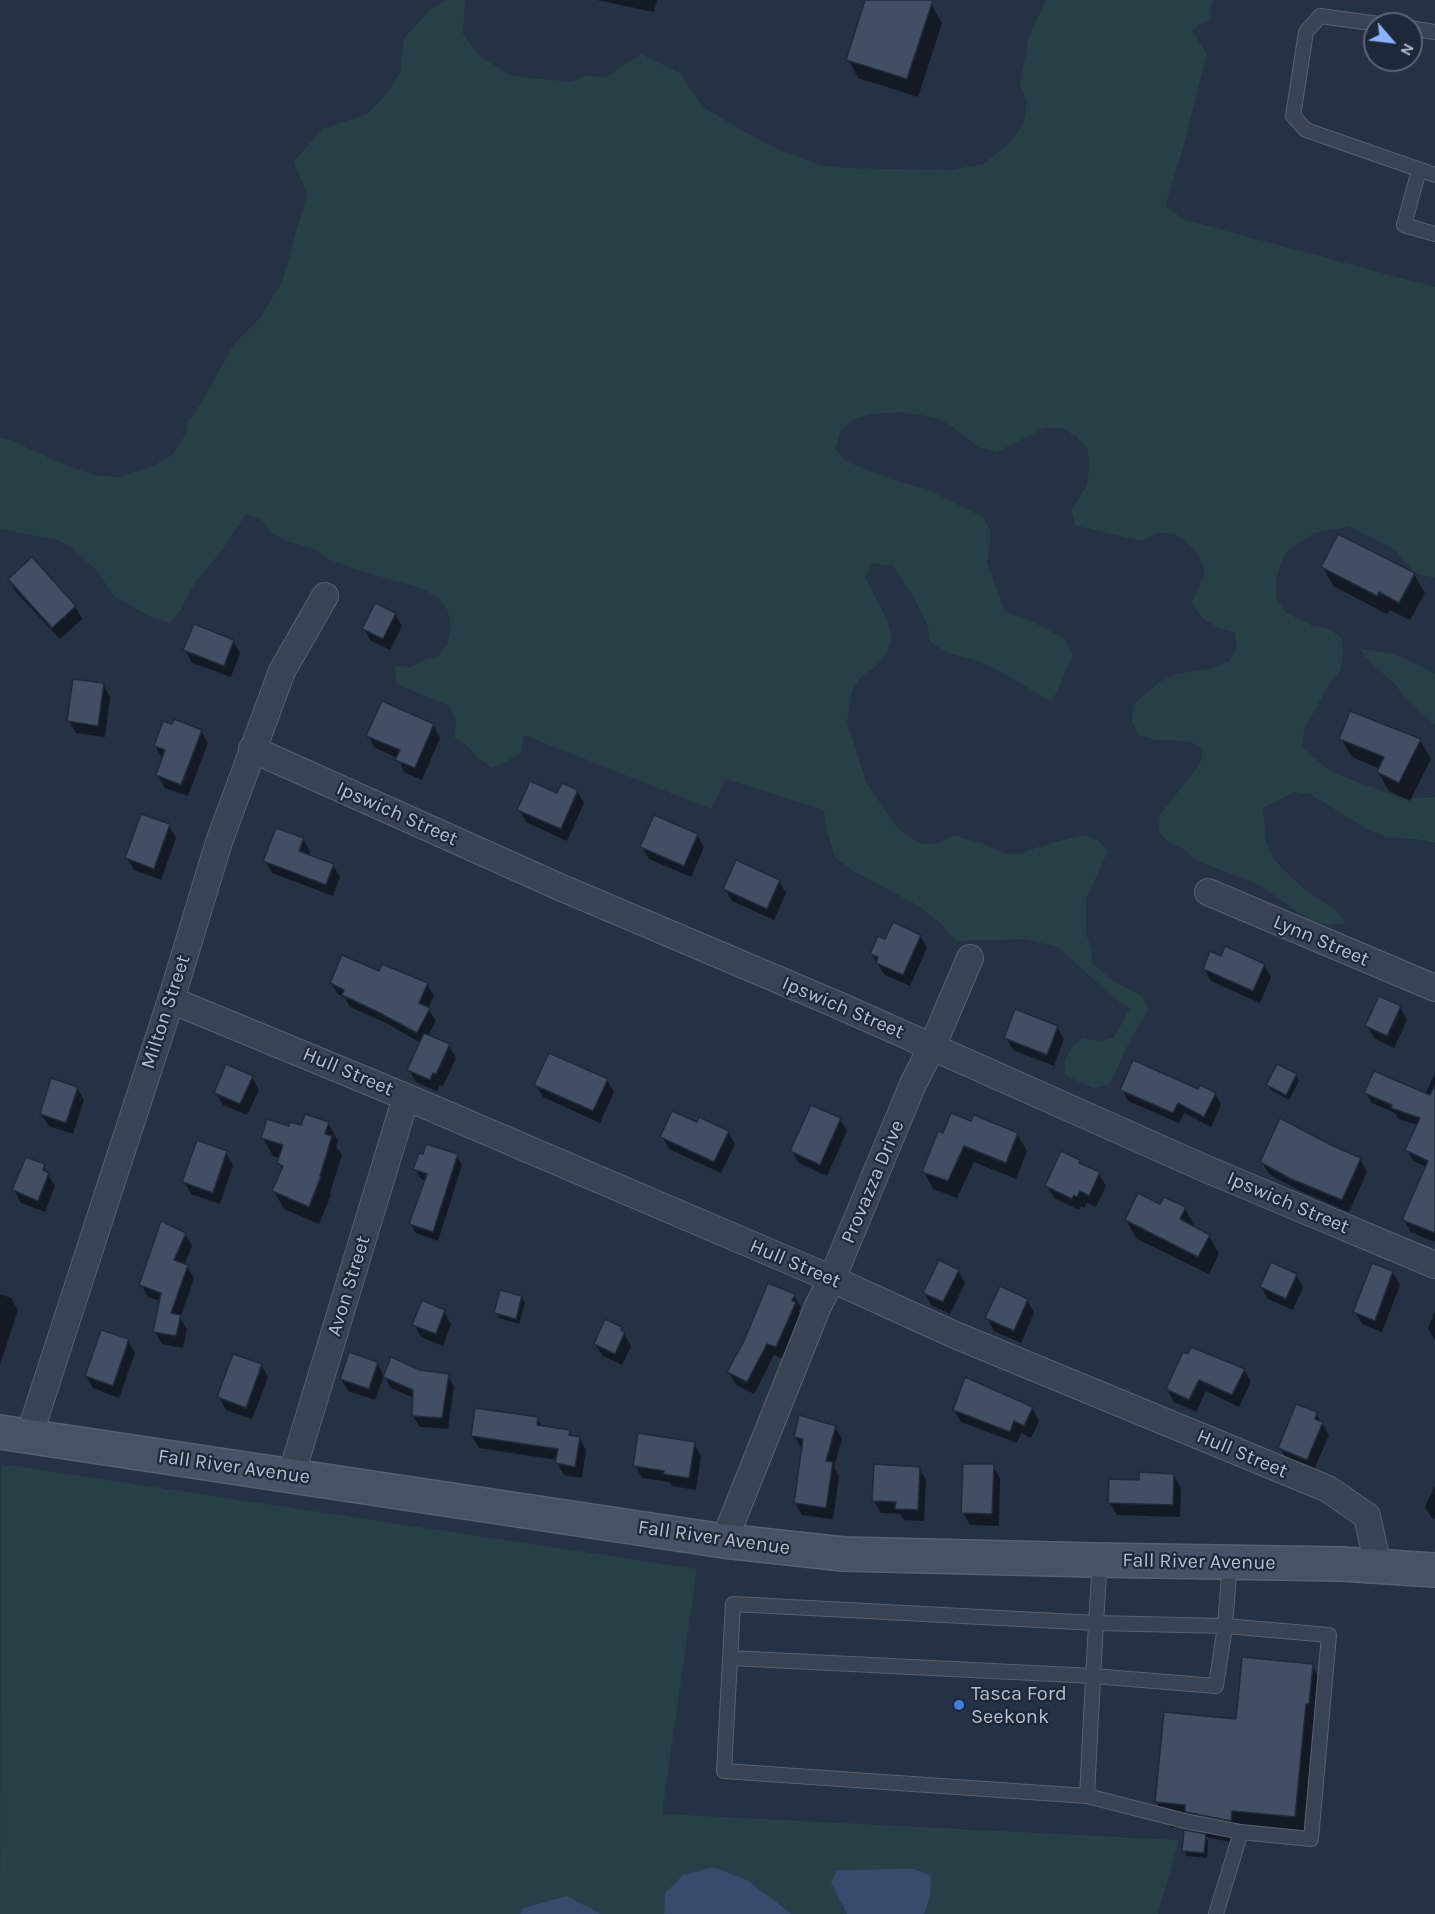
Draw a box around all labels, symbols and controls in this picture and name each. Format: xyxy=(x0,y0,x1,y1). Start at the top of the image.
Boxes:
north arrow xyxy=(1363,12,1423,72)
text: N xyxy=(1396,40,1419,59)
street label: Ipswich Street xyxy=(333,777,461,851)
street label: Lynn Street xyxy=(1269,910,1373,972)
street label: Milton Street xyxy=(136,952,196,1072)
street label: Ipswich Street xyxy=(778,971,908,1045)
street label: Hull Street xyxy=(299,1042,397,1102)
street label: Provazza Drive xyxy=(836,1117,910,1247)
street label: Ipswich Street xyxy=(1223,1166,1353,1240)
street label: Avon Street xyxy=(322,1233,376,1339)
street label: Hull Street xyxy=(746,1234,844,1294)
street label: Hull Street xyxy=(1193,1424,1291,1484)
street label: Fall River Avenue xyxy=(156,1444,312,1490)
street label: Fall River Avenue xyxy=(636,1515,792,1561)
street label: Fall River Avenue xyxy=(1122,1549,1276,1575)
place label: Tasca Ford Seekonk xyxy=(971,1682,1067,1729)
marker: Tasca Ford Seekonk xyxy=(952,1698,966,1712)

